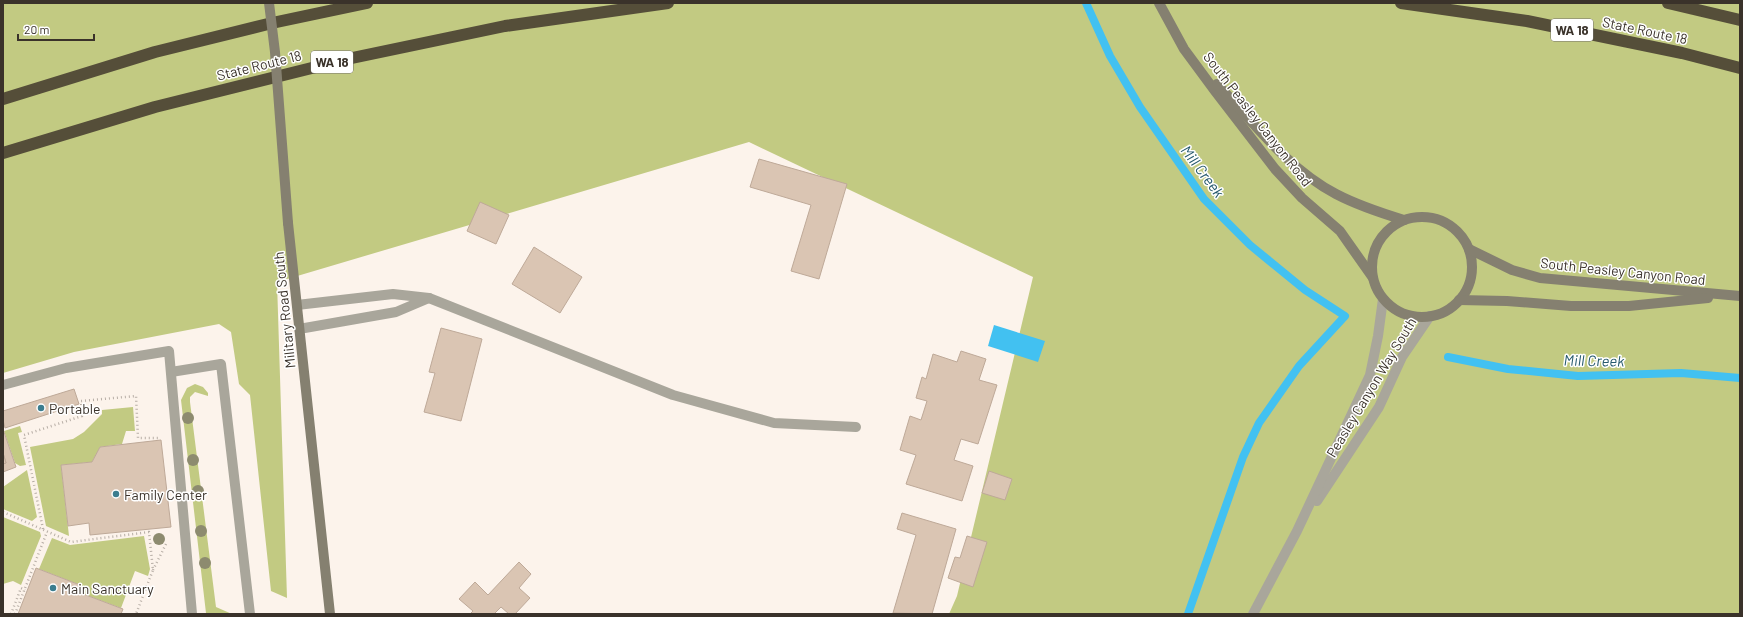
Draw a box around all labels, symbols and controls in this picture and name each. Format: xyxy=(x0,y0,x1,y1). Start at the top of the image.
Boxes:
street label: State Route 18 xyxy=(1601,13,1689,47)
scale bar xyxy=(18,16,94,42)
road number: WA 18 xyxy=(1551,19,1593,41)
text: 20 m xyxy=(24,22,50,36)
street label: State Route 18 xyxy=(215,46,303,84)
street label: South Peasley Canyon Road xyxy=(1200,48,1316,190)
road number: WA 18 xyxy=(311,51,353,73)
water label: Mill Creek xyxy=(1178,141,1229,201)
street label: Military Road South xyxy=(269,251,299,369)
street label: South Peasley Canyon Road xyxy=(1540,254,1706,288)
street label: Peasley Canyon Way South xyxy=(1322,314,1420,460)
water label: Mill Creek xyxy=(1564,350,1625,370)
place label: Portable xyxy=(49,400,101,417)
marker: Portable xyxy=(36,403,46,413)
place label: Family Center xyxy=(124,486,207,503)
marker: Family Center xyxy=(111,489,121,499)
place label: Main Sanctuary xyxy=(61,580,154,597)
marker: Main Sanctuary xyxy=(48,583,58,593)

